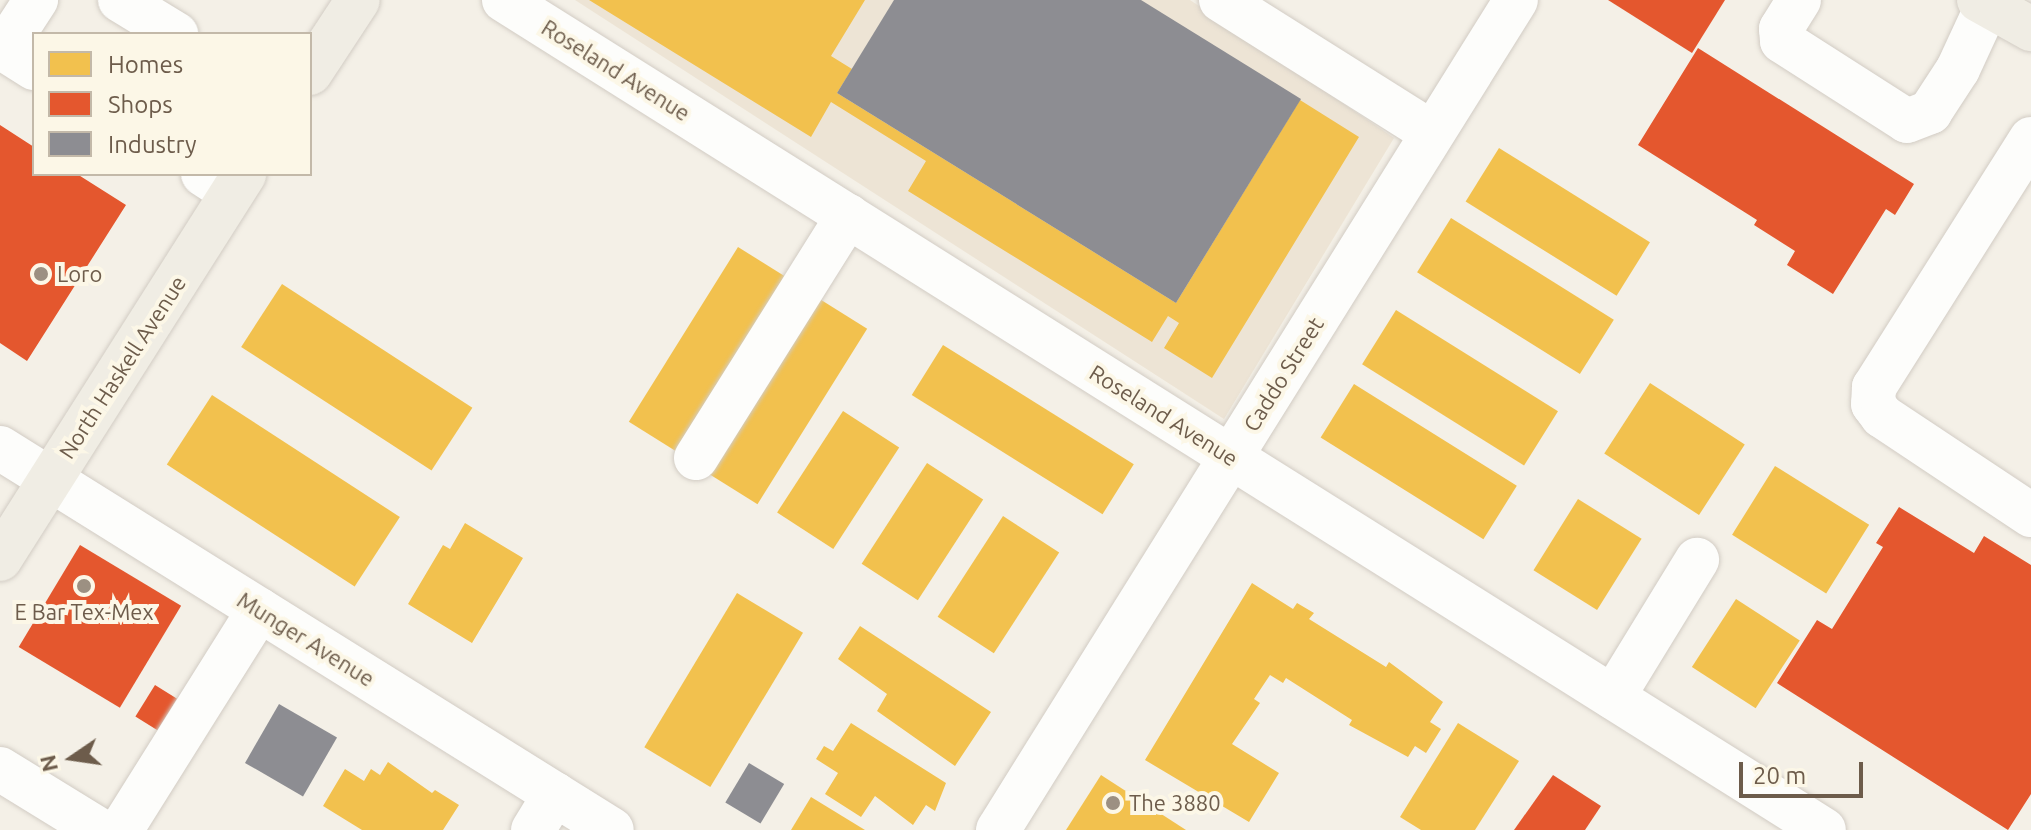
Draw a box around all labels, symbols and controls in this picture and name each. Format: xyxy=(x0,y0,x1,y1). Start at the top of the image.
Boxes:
street label: Roseland Avenue xyxy=(537,14,695,126)
legend xyxy=(32,32,312,176)
text: Homes xyxy=(108,51,183,78)
text: Shops xyxy=(108,91,173,118)
text: Industry xyxy=(108,131,197,158)
place label: Loro xyxy=(57,261,102,287)
marker: Loro xyxy=(32,265,50,283)
street label: North Haskell Avenue xyxy=(53,271,191,463)
street label: Caddo Street xyxy=(1237,312,1329,436)
street label: Roseland Avenue xyxy=(1085,359,1243,471)
marker: E Bar Tex-Mex xyxy=(75,577,93,595)
street label: Munger Avenue xyxy=(233,586,379,692)
place label: E Bar Tex-Mex xyxy=(14,599,154,625)
north arrow xyxy=(32,718,112,798)
scale bar xyxy=(1743,746,1867,796)
text: N xyxy=(34,753,62,774)
text: 20 m xyxy=(1753,762,1806,789)
place label: The 3880 xyxy=(1129,790,1221,816)
marker: The 3880 xyxy=(1104,794,1122,812)

